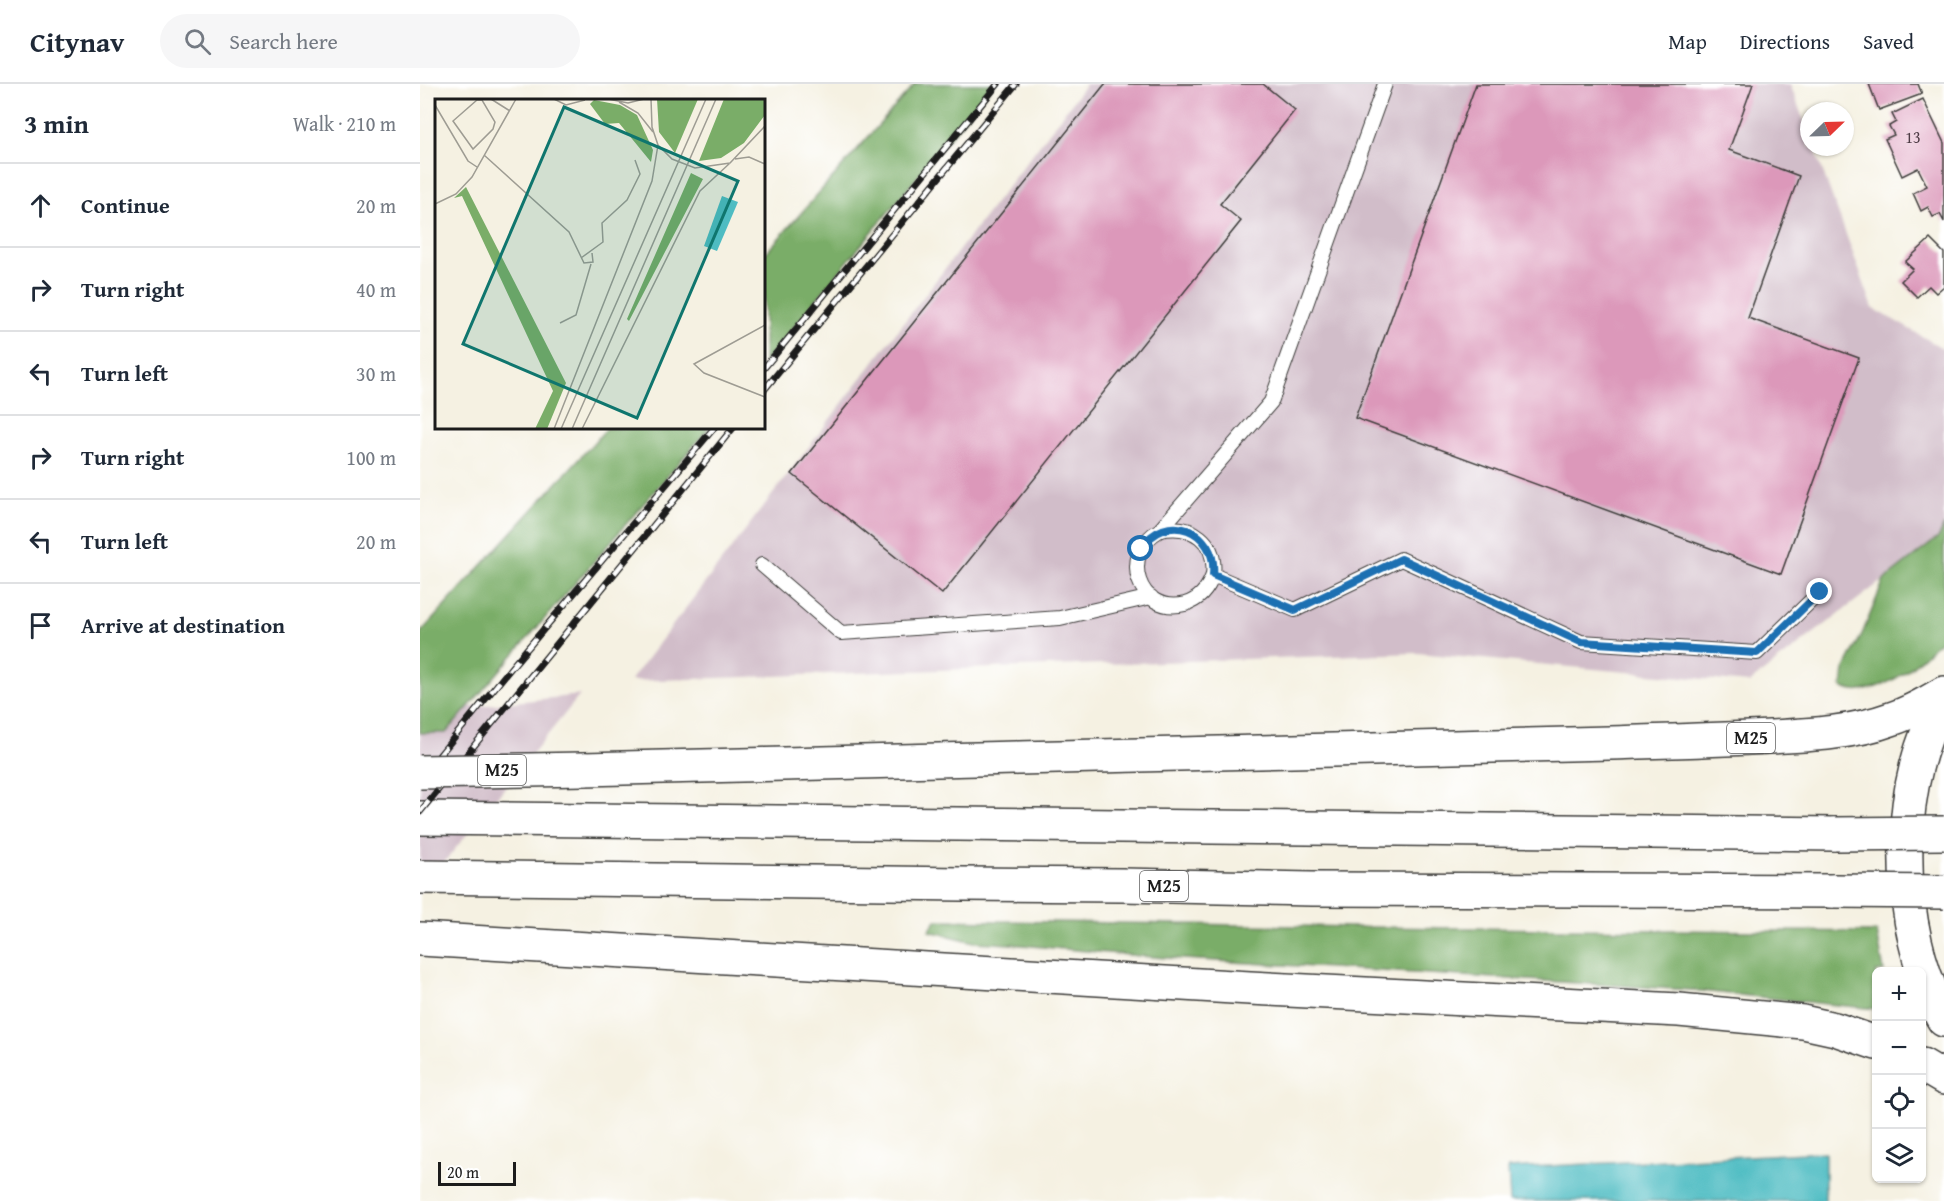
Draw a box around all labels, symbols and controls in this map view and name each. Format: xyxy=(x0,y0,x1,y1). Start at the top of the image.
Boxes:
search box xyxy=(160,14,580,68)
text: Citynav xyxy=(30,21,124,62)
icon: search xyxy=(181,25,214,58)
text: Search here xyxy=(229,25,338,57)
text: Map xyxy=(1668,26,1707,57)
text: Directions xyxy=(1740,26,1830,57)
text: Saved xyxy=(1863,26,1914,57)
inset map xyxy=(435,99,765,429)
north arrow xyxy=(1800,102,1854,156)
text: 3 min xyxy=(24,104,89,143)
text: Walk · 210 m xyxy=(293,109,396,138)
house number: 13 xyxy=(1905,125,1921,149)
icon: ahead xyxy=(24,189,57,222)
text: Continue xyxy=(81,189,170,221)
text: 20 m xyxy=(356,191,396,220)
icon: right xyxy=(24,273,57,306)
text: Turn right xyxy=(81,273,184,305)
text: 40 m xyxy=(356,275,396,304)
icon: left xyxy=(24,357,57,390)
text: Turn left xyxy=(81,357,168,389)
text: 30 m xyxy=(356,359,396,388)
icon: right xyxy=(24,441,57,474)
text: Turn right xyxy=(81,441,184,473)
text: 100 m xyxy=(346,443,396,472)
icon: left xyxy=(24,525,57,558)
text: Turn left xyxy=(81,525,168,557)
text: 20 m xyxy=(356,527,396,556)
route start xyxy=(1127,535,1153,561)
route end xyxy=(1806,578,1832,604)
icon: arrive xyxy=(24,609,57,642)
text: Arrive at destination xyxy=(81,609,285,641)
road number: M25 xyxy=(1727,723,1775,753)
road number: M25 xyxy=(478,755,526,785)
road number: M25 xyxy=(1140,871,1188,901)
map controls xyxy=(1872,967,1926,1183)
button: + xyxy=(1872,967,1926,1021)
button: − xyxy=(1872,1021,1926,1075)
button: locate xyxy=(1872,1075,1926,1129)
button: layers xyxy=(1872,1129,1926,1183)
scale bar xyxy=(438,1159,516,1186)
text: 20 m xyxy=(447,1160,479,1184)

